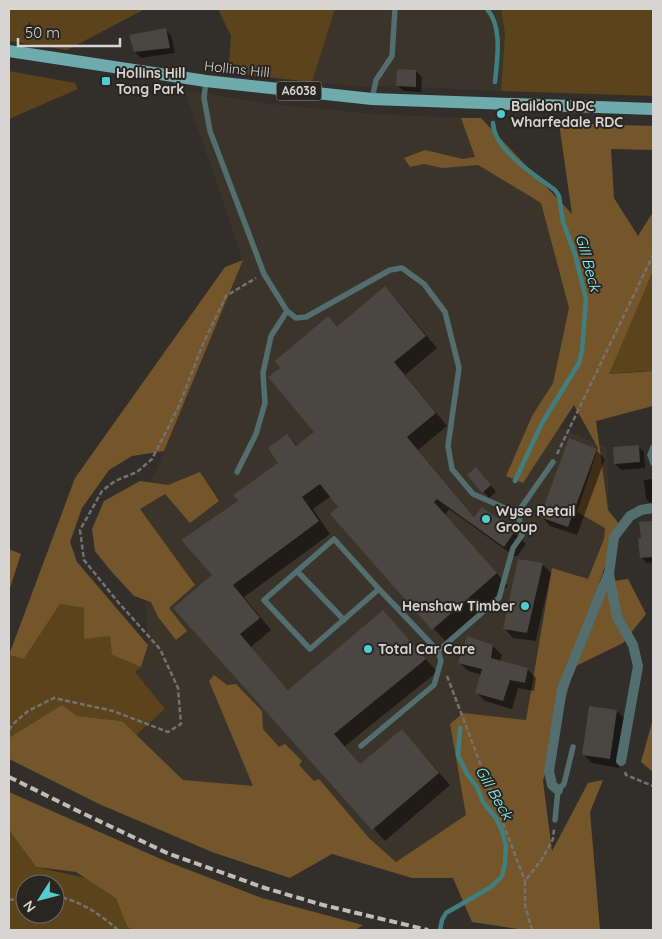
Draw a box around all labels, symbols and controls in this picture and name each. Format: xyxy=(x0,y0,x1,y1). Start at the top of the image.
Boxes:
scale bar xyxy=(18,15,120,47)
text: 50 m xyxy=(25,23,60,42)
street label: Hollins Hill xyxy=(203,57,271,81)
place label: Hollins Hill Tong Park xyxy=(116,64,186,98)
marker: Hollins Hill Tong Park xyxy=(100,75,112,87)
road number: A6038 xyxy=(276,82,322,100)
place label: Baildon UDC Wharfedale RDC xyxy=(511,97,623,131)
marker: Baildon UDC Wharfedale RDC xyxy=(495,108,507,120)
water label: Gill Beck xyxy=(572,232,606,296)
place label: Wyse Retail Group xyxy=(496,502,576,536)
marker: Wyse Retail Group xyxy=(480,513,492,525)
place label: Henshaw Timber xyxy=(402,597,515,615)
marker: Henshaw Timber xyxy=(519,600,531,612)
place label: Total Car Care xyxy=(378,640,475,658)
marker: Total Car Care xyxy=(362,643,374,655)
water label: Gill Beck xyxy=(472,763,518,825)
north arrow xyxy=(15,874,65,924)
text: N xyxy=(19,897,40,916)

